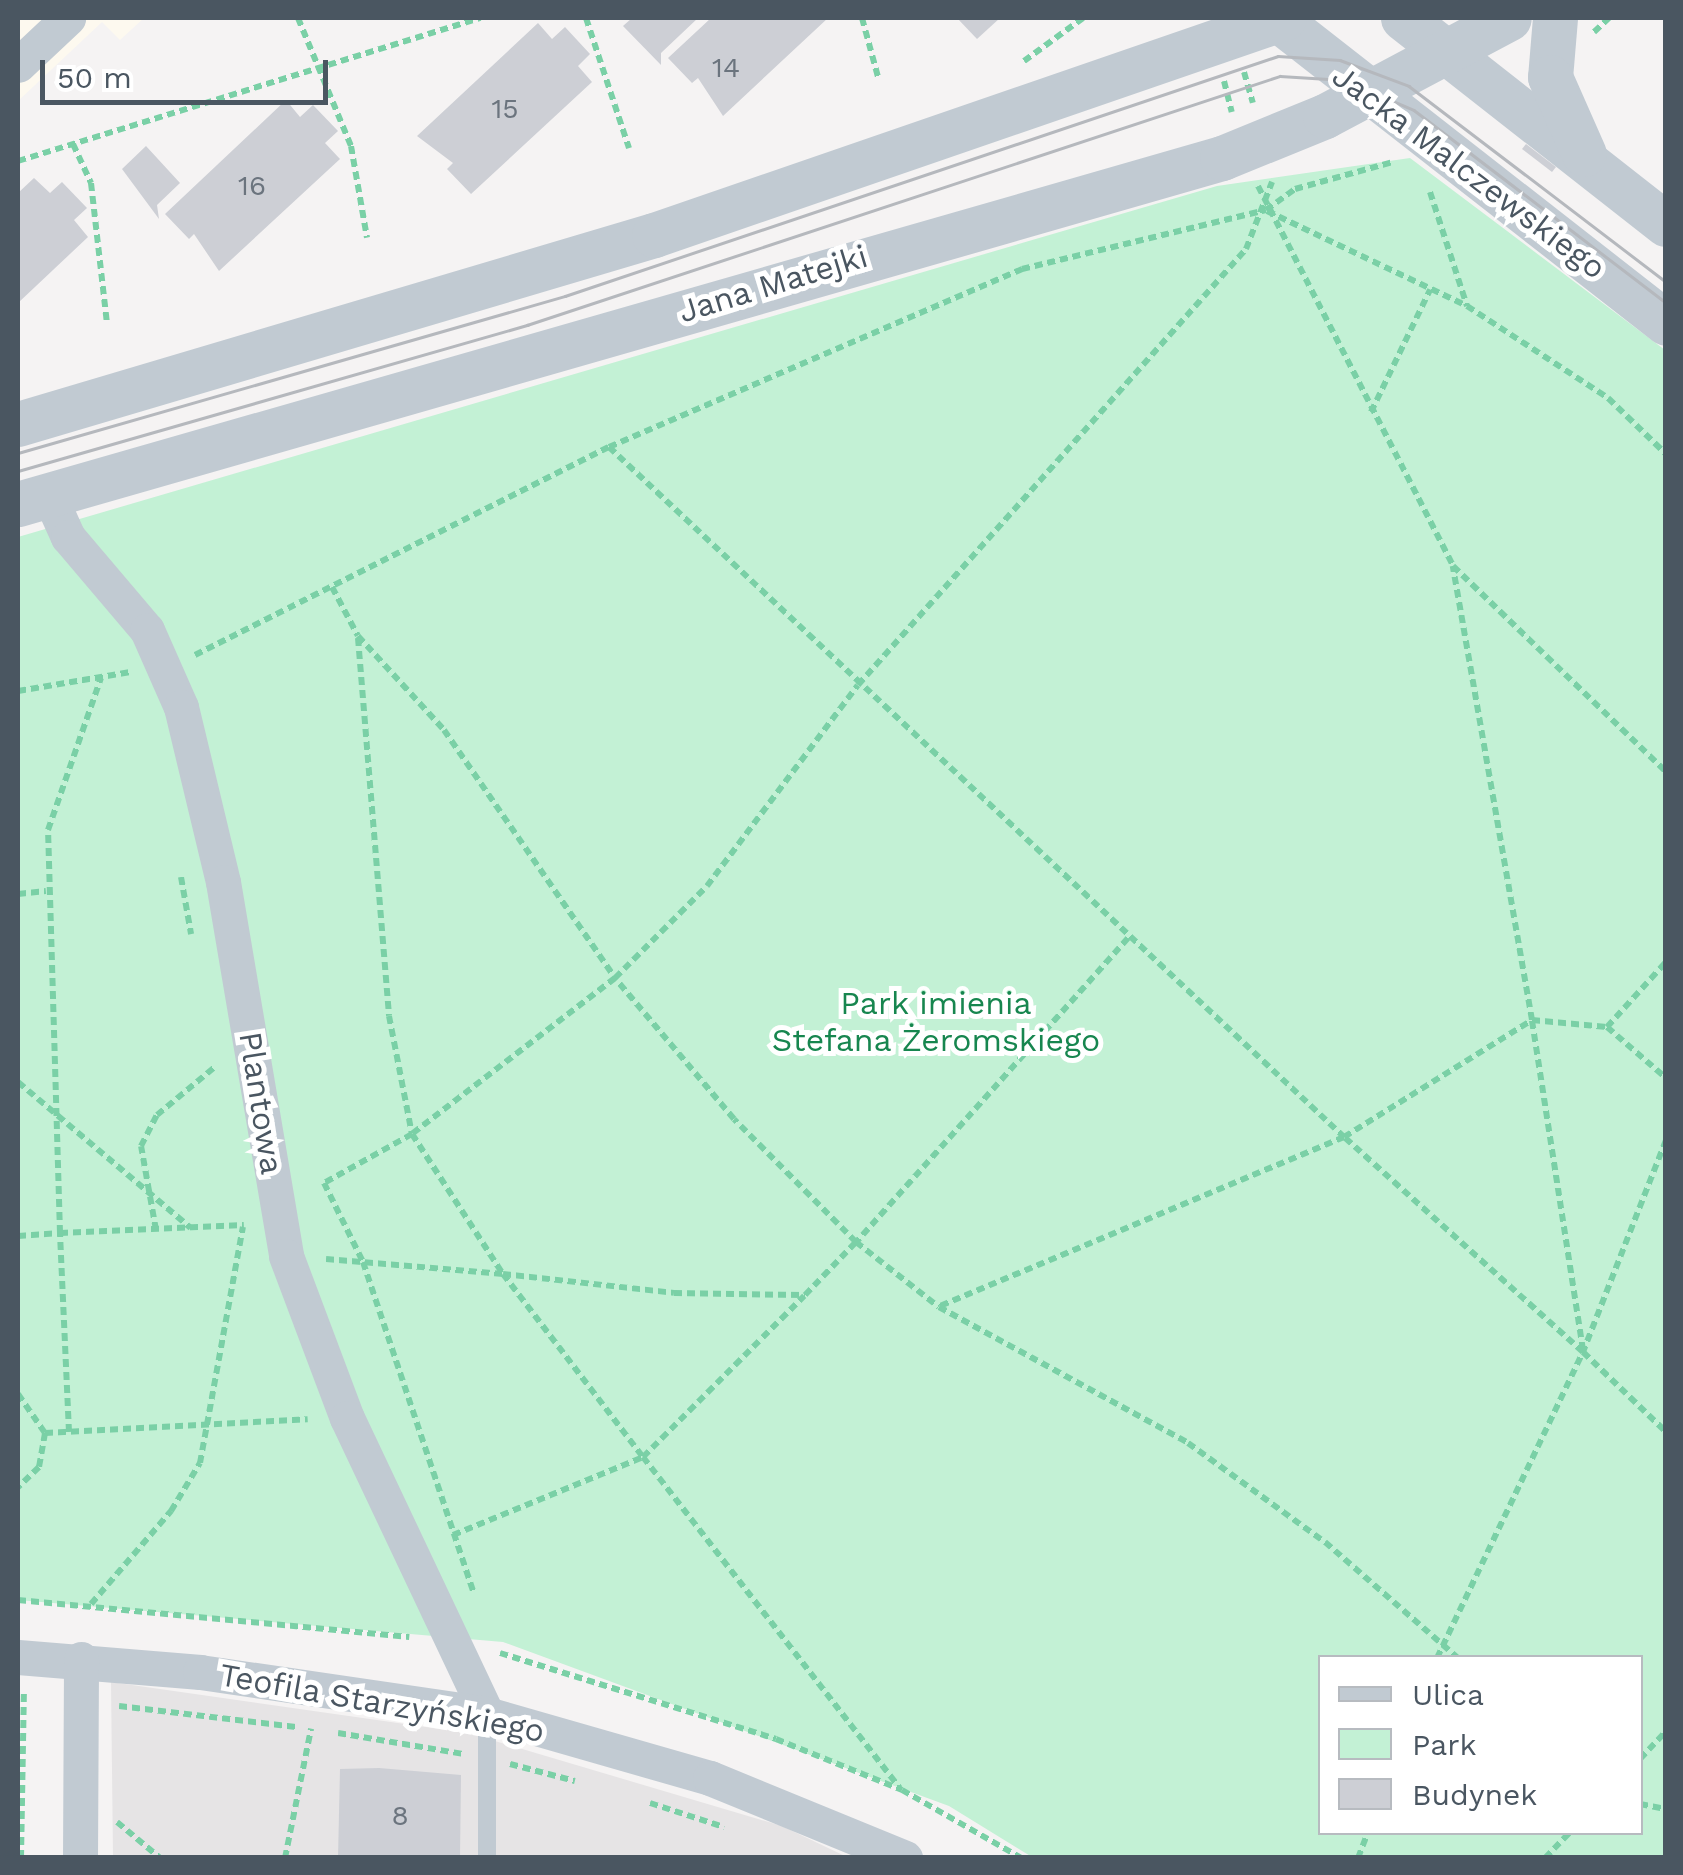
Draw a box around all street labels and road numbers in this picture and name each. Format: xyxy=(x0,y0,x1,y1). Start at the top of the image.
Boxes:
street label: Jacka Malczewskiego xyxy=(1325,56,1613,288)
street label: Jana Matejki xyxy=(674,237,872,331)
street label: Plantowa xyxy=(231,1029,291,1177)
street label: Teofila Starzyńskiego xyxy=(216,1655,548,1751)

